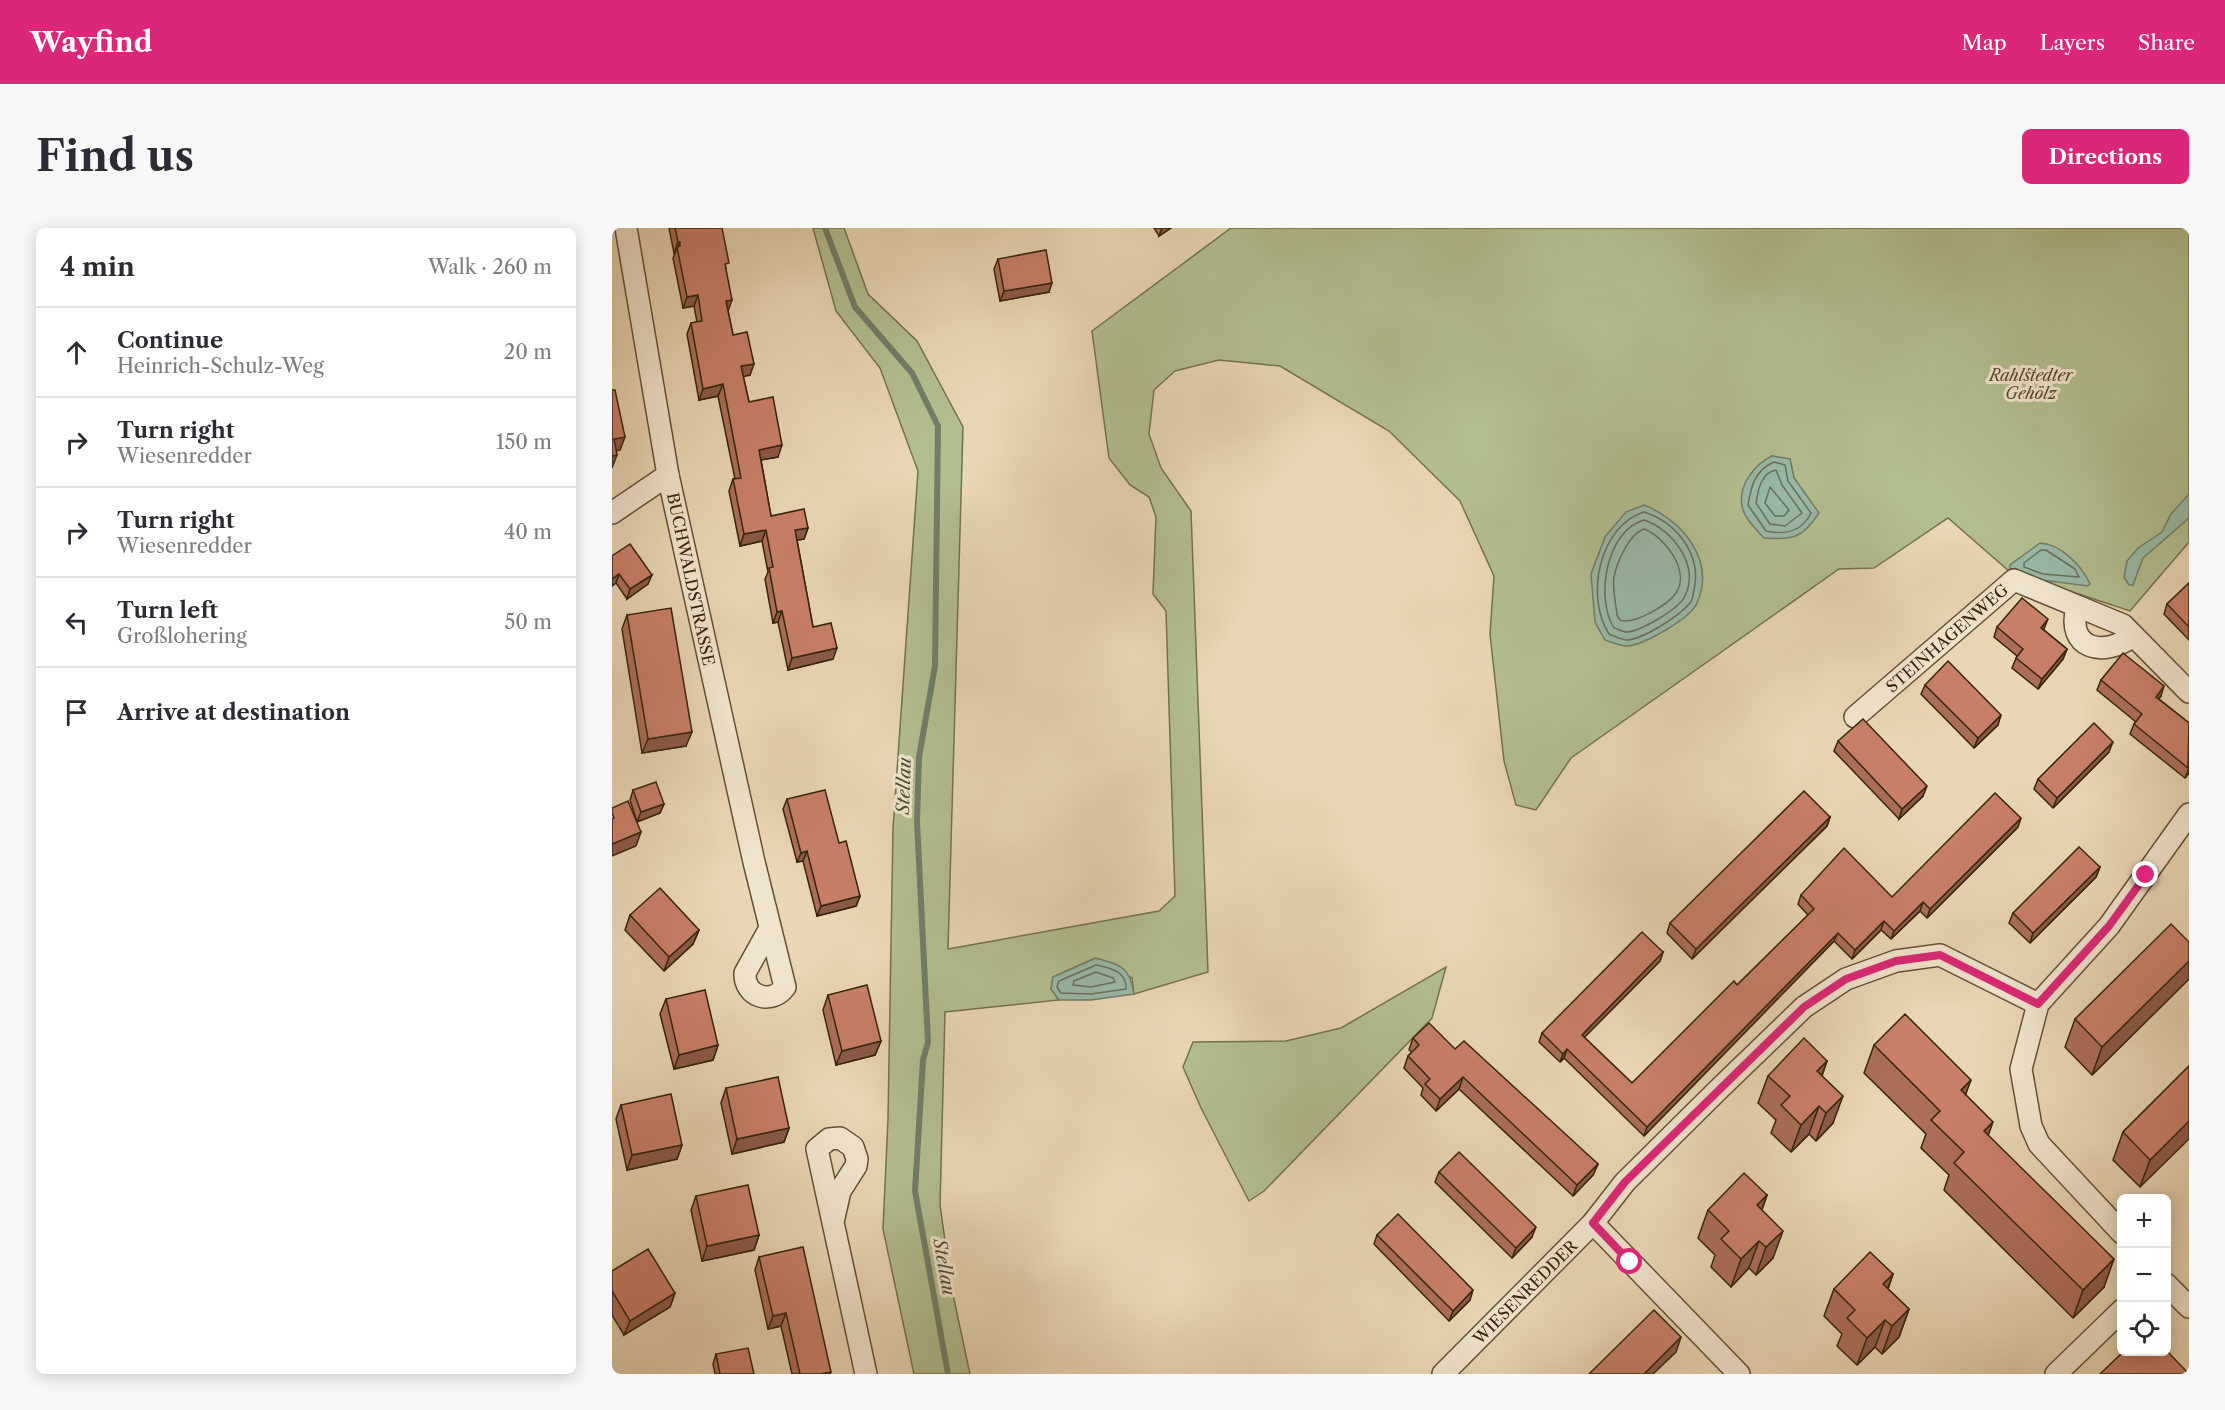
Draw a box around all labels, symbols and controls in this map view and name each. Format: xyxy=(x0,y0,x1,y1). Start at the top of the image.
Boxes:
text: Wayfind xyxy=(30,25,152,59)
text: Map xyxy=(1962,30,2007,55)
text: Layers xyxy=(2040,30,2105,55)
text: Share xyxy=(2138,30,2195,55)
button: Directions xyxy=(2022,129,2189,184)
text: Find us xyxy=(36,130,194,182)
text: 4 min xyxy=(60,251,135,283)
text: Walk · 260 m xyxy=(428,255,552,279)
text: Continue xyxy=(117,327,223,354)
icon: ahead xyxy=(60,336,93,369)
text: 20 m xyxy=(504,340,552,364)
text: Heinrich-Schulz-Weg xyxy=(117,354,324,378)
park label: Rahlstedter Gehölz xyxy=(1987,365,2074,403)
text: Turn right xyxy=(117,417,235,444)
icon: right xyxy=(60,426,93,459)
text: 150 m xyxy=(496,430,552,454)
text: Wiesenredder xyxy=(117,444,252,468)
street label: BUCHWALDSTRASSE xyxy=(663,491,719,667)
text: Turn right xyxy=(117,507,235,534)
icon: right xyxy=(60,516,93,549)
text: 40 m xyxy=(504,520,552,544)
text: Wiesenredder xyxy=(117,534,252,558)
street label: STEINHAGENWEG xyxy=(1882,579,2012,697)
text: Turn left xyxy=(117,597,218,624)
icon: left xyxy=(60,606,93,639)
text: 50 m xyxy=(505,610,552,634)
text: Großlohering xyxy=(117,624,247,648)
icon: arrive xyxy=(60,696,93,729)
text: Arrive at destination xyxy=(117,699,350,726)
water label: Stellau xyxy=(892,757,916,816)
route end xyxy=(2132,861,2158,887)
map controls xyxy=(2117,1194,2171,1356)
button: + xyxy=(2117,1194,2171,1248)
street label: WIESENREDDER xyxy=(1468,1235,1582,1349)
water label: Stellau xyxy=(928,1236,960,1297)
route start xyxy=(1616,1248,1642,1274)
button: − xyxy=(2117,1248,2171,1302)
button: locate xyxy=(2117,1302,2171,1356)

